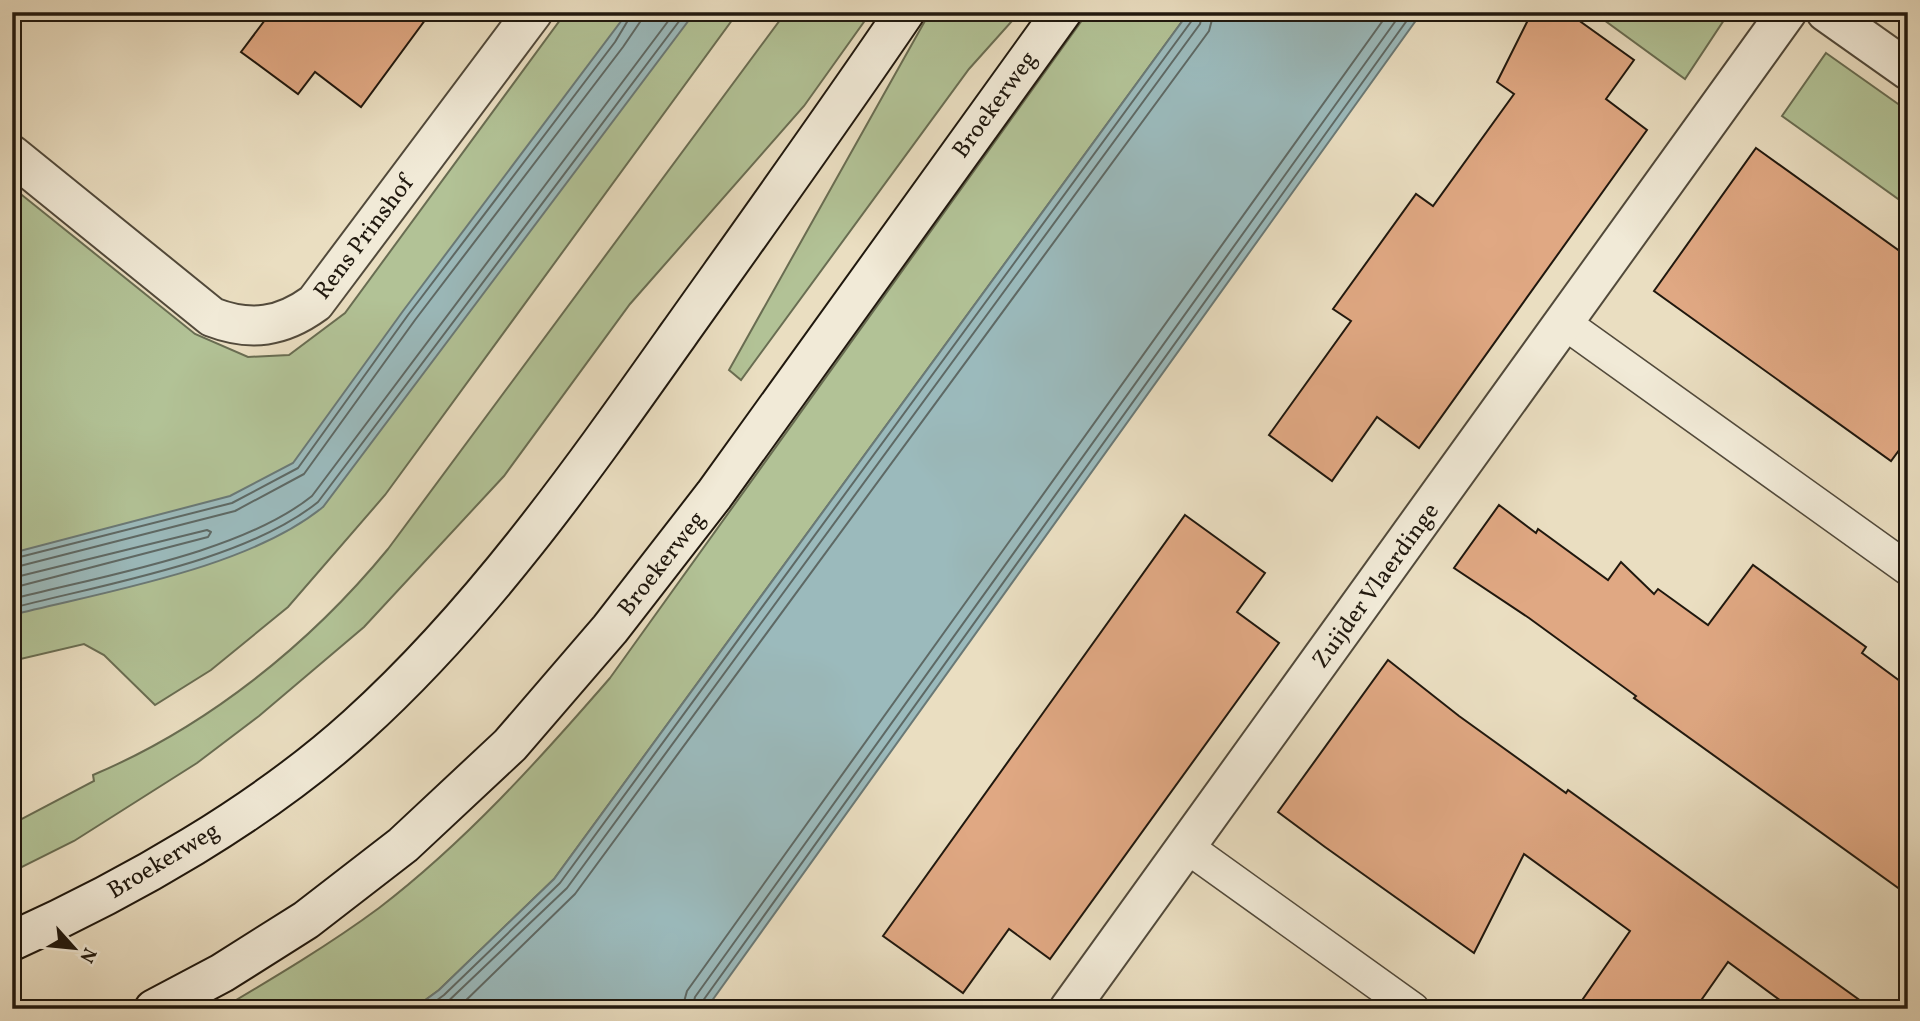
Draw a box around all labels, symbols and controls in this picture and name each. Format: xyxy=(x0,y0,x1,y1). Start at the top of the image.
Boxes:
street label: Broekerweg xyxy=(945,45,1046,166)
street label: Rens Prinshof xyxy=(307,167,424,307)
street label: Zuijder Vlaerdinge xyxy=(1305,496,1448,676)
street label: Broekerweg xyxy=(611,504,715,624)
street label: Broekerweg xyxy=(102,815,226,909)
north arrow xyxy=(38,912,108,982)
text: N xyxy=(73,943,102,967)

